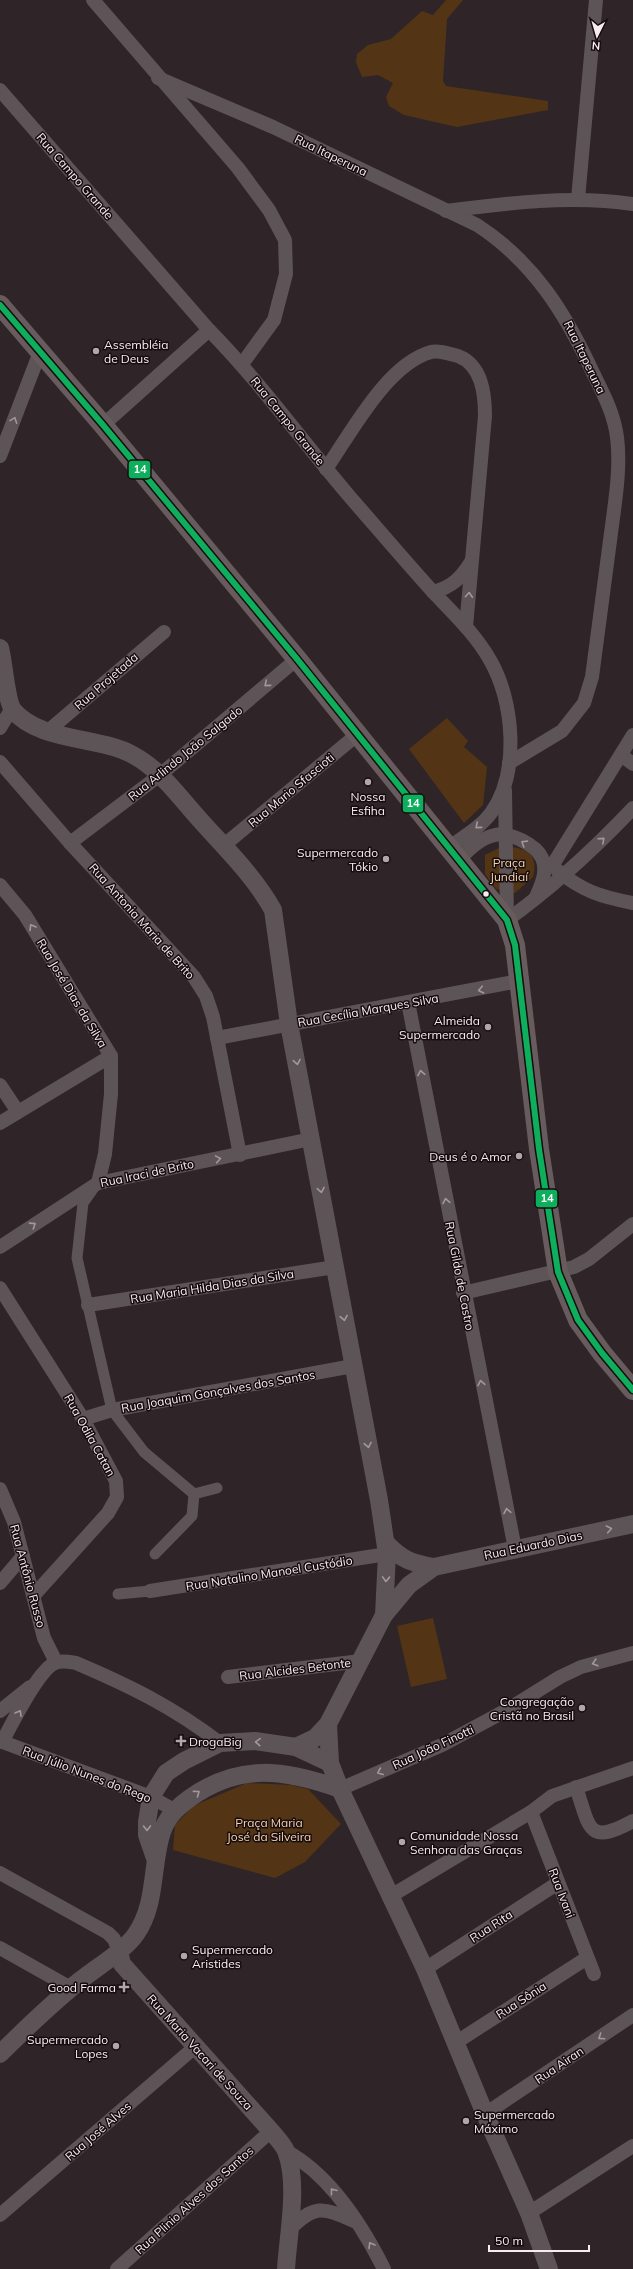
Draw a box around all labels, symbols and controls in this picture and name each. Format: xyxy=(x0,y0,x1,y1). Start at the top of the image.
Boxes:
north arrow xyxy=(577,16,617,56)
text: N xyxy=(591,39,601,53)
street label: Rua Campo Grande xyxy=(33,130,117,222)
street label: Rua Itaperuna xyxy=(292,131,370,179)
street label: Rua Itaperuna xyxy=(561,318,609,396)
place label: Assembléia de Deus xyxy=(104,337,168,366)
marker: Assembléia de Deus xyxy=(91,346,101,356)
street label: Rua Campo Grande xyxy=(248,374,328,468)
one-way arrow xyxy=(9,416,17,423)
line badge: 14 xyxy=(128,460,151,479)
text: 14 xyxy=(133,462,147,476)
one-way arrow xyxy=(464,592,473,598)
street label: Rua Projetada xyxy=(71,649,141,713)
one-way arrow xyxy=(265,680,272,687)
street label: Rua Arlindo João Salgado xyxy=(125,702,245,804)
street label: Rua Mario Sfascioti xyxy=(245,750,337,830)
marker: Nossa Esfiha xyxy=(363,777,373,787)
place label: Nossa Esfiha xyxy=(351,789,385,818)
line badge: 14 xyxy=(402,794,424,813)
text: 14 xyxy=(406,796,420,810)
one-way arrow xyxy=(476,821,483,828)
one-way arrow xyxy=(598,837,605,844)
one-way arrow xyxy=(521,840,528,847)
place label: Supermercado Tókio xyxy=(297,845,378,874)
marker: Supermercado Tókio xyxy=(381,854,391,864)
park label: Praça Jundiaí xyxy=(490,855,529,884)
street label: Rua Antonia Maria de Brito xyxy=(86,860,198,982)
unlabelled marker xyxy=(481,889,491,899)
one-way arrow xyxy=(29,924,37,931)
street label: Rua José Dias da Silva xyxy=(34,936,110,1050)
one-way arrow xyxy=(477,985,484,993)
street label: Rua Cecília Marques Silva xyxy=(296,990,440,1030)
place label: Almeida Supermercado xyxy=(399,1013,480,1042)
marker: Almeida Supermercado xyxy=(483,1022,493,1032)
one-way arrow xyxy=(292,1059,300,1065)
one-way arrow xyxy=(417,1070,426,1076)
place label: Deus é o Amor xyxy=(429,1149,512,1164)
marker: Deus é o Amor xyxy=(514,1151,524,1161)
one-way arrow xyxy=(214,1155,221,1164)
street label: Rua Iraci de Brito xyxy=(99,1156,195,1190)
one-way arrow xyxy=(316,1186,324,1193)
line badge: 14 xyxy=(535,1189,558,1208)
text: 14 xyxy=(540,1191,554,1205)
one-way arrow xyxy=(442,1198,450,1204)
street label: Rua Gildo de Castro xyxy=(442,1220,478,1332)
one-way arrow xyxy=(28,1223,35,1230)
street label: Rua Maria Hilda Dias da Silva xyxy=(129,1266,295,1306)
one-way arrow xyxy=(339,1314,348,1321)
street label: Rua Joaquim Gonçalves dos Santos xyxy=(120,1367,316,1415)
one-way arrow xyxy=(478,1380,486,1386)
street label: Rua Odila Catan xyxy=(61,1391,119,1479)
one-way arrow xyxy=(363,1442,372,1448)
one-way arrow xyxy=(503,1508,512,1514)
street label: Rua Antônio Russo xyxy=(7,1523,49,1629)
one-way arrow xyxy=(605,1526,612,1534)
street label: Rua Eduardo Dias xyxy=(482,1527,584,1563)
street label: Rua Natalino Manoel Custódio xyxy=(185,1552,354,1594)
one-way arrow xyxy=(382,1576,390,1582)
street label: Rua Alcides Betonte xyxy=(238,1655,352,1683)
one-way arrow xyxy=(592,1658,599,1667)
place label: Congregação Cristã no Brasil xyxy=(490,1694,574,1723)
marker: Congregação Cristã no Brasil xyxy=(577,1703,587,1713)
one-way arrow xyxy=(14,1709,21,1717)
street label: Rua João Finotti xyxy=(390,1722,476,1772)
place label: DrogaBig xyxy=(189,1734,242,1749)
marker: DrogaBig xyxy=(176,1736,186,1746)
one-way arrow xyxy=(255,1738,261,1747)
street label: Rua Júlio Nunes do Rego xyxy=(21,1743,154,1806)
one-way arrow xyxy=(377,1768,384,1776)
one-way arrow xyxy=(193,1790,200,1798)
park label: Praça Maria José da Silveira xyxy=(227,1815,311,1844)
one-way arrow xyxy=(143,1825,151,1831)
place label: Comunidade Nossa Senhora das Graças xyxy=(410,1828,522,1857)
marker: Comunidade Nossa Senhora das Graças xyxy=(397,1837,407,1847)
street label: Rua Ivani xyxy=(546,1866,578,1920)
street label: Rua Rita xyxy=(467,1907,515,1945)
place label: Supermercado Aristides xyxy=(192,1942,273,1971)
marker: Supermercado Aristides xyxy=(179,1951,189,1961)
street label: Rua Sônia xyxy=(493,1978,549,2022)
place label: Good Farma xyxy=(47,1980,116,1995)
marker: Good Farma xyxy=(119,1982,129,1992)
street label: Rua Maria Vacari de Souza xyxy=(144,1991,256,2113)
place label: Supermercado Lopes xyxy=(27,2032,108,2061)
one-way arrow xyxy=(598,2032,605,2039)
marker: Supermercado Lopes xyxy=(111,2041,121,2051)
street label: Rua Airan xyxy=(532,2043,586,2087)
street label: Rua José Alves xyxy=(62,2098,134,2164)
place label: Supermercado Máximo xyxy=(474,2107,555,2136)
marker: Supermercado Máximo xyxy=(461,2116,471,2126)
street label: Rua Plinio Alves dos Santos xyxy=(132,2143,256,2257)
one-way arrow xyxy=(330,2188,337,2195)
scale bar xyxy=(489,2227,589,2253)
text: 50 m xyxy=(495,2233,523,2248)
one-way arrow xyxy=(368,2242,375,2249)

